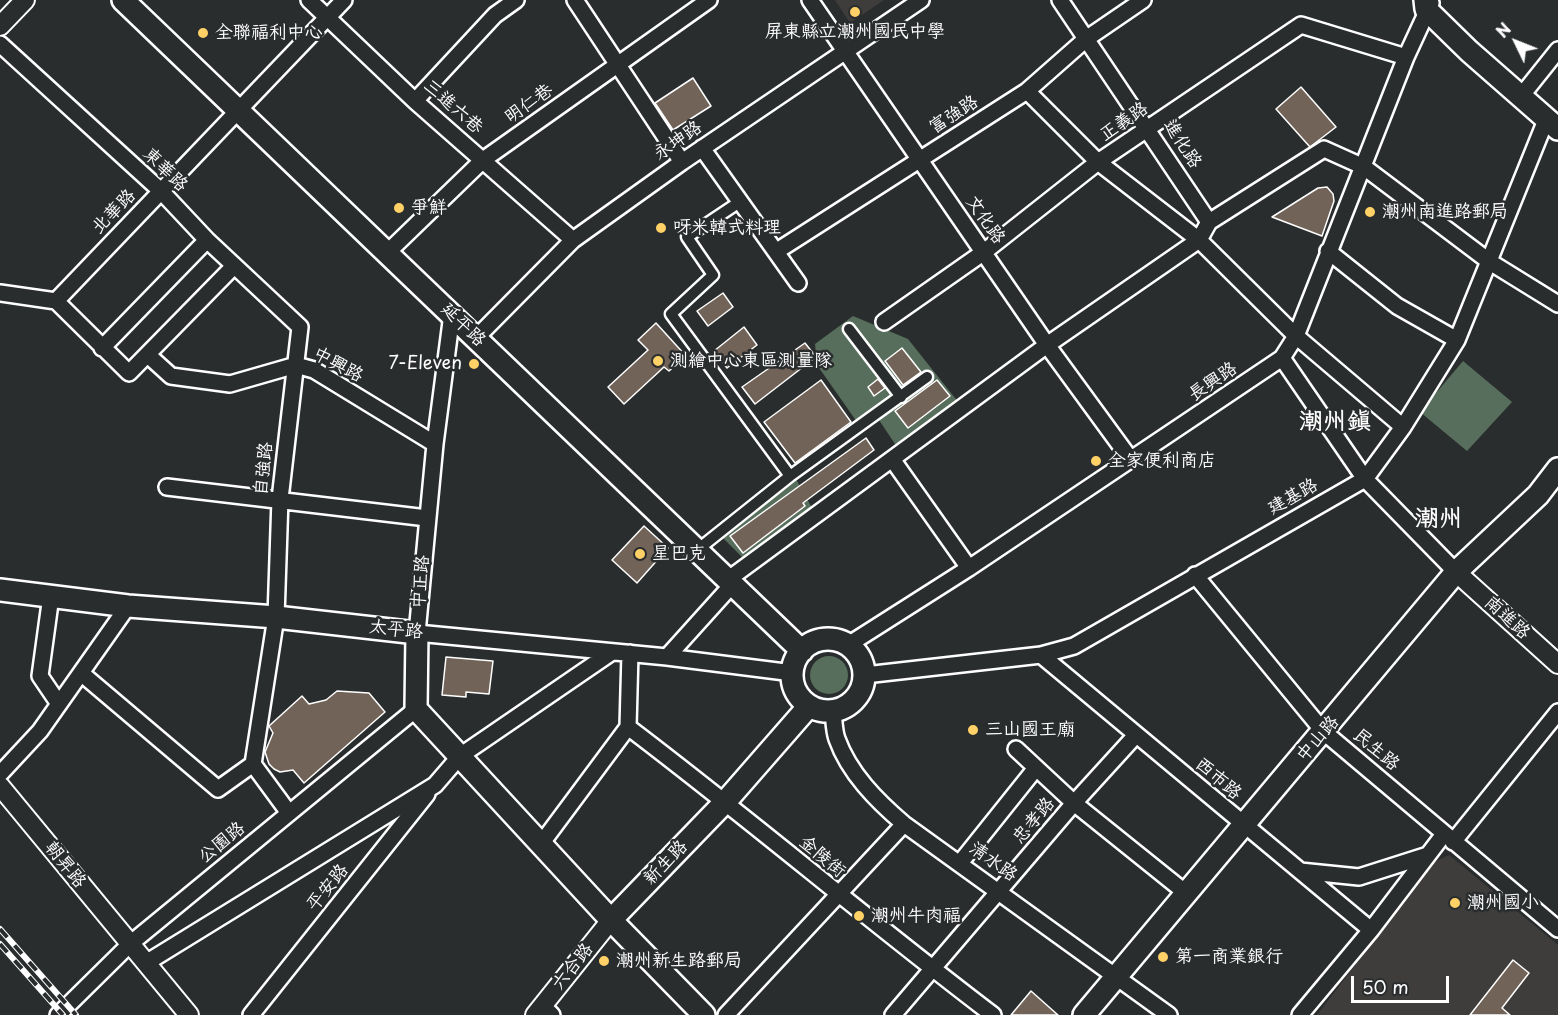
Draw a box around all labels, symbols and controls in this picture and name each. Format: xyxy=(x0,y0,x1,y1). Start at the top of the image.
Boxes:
marker: 屏東縣立潮州國民中學 xyxy=(848,5,862,19)
north arrow xyxy=(1486,12,1546,72)
text: N xyxy=(1490,17,1516,43)
place label: 屏東縣立潮州國民中學 xyxy=(765,21,945,43)
place label: 全聯福利中心 xyxy=(215,22,323,44)
marker: 全聯福利中心 xyxy=(196,26,210,40)
street label: 三進六巷 xyxy=(419,75,487,139)
street label: 明仁巷 xyxy=(501,80,557,128)
street label: 富強路 xyxy=(925,91,983,139)
street label: 正義路 xyxy=(1096,98,1152,146)
street label: 進化路 xyxy=(1158,115,1206,173)
street label: 永坤路 xyxy=(650,117,706,165)
street label: 東華路 xyxy=(138,143,192,197)
street label: 北華路 xyxy=(87,185,141,239)
street label: 文化路 xyxy=(961,192,1009,248)
place label: 爭鮮 xyxy=(411,197,447,219)
marker: 爭鮮 xyxy=(392,201,406,215)
place label: 潮州南進路郵局 xyxy=(1382,201,1508,223)
marker: 潮州南進路郵局 xyxy=(1363,205,1377,219)
place label: 呀米韓式料理 xyxy=(673,217,781,239)
marker: 呀米韓式料理 xyxy=(654,221,668,235)
street label: 延平路 xyxy=(436,298,490,352)
street label: 中興路 xyxy=(309,343,367,387)
place label: 測繪中心東區測量隊 xyxy=(670,350,832,372)
place label: 7-Eleven xyxy=(388,353,462,375)
marker: 測繪中心東區測量隊 xyxy=(651,354,665,368)
marker: 7-Eleven xyxy=(467,357,481,371)
street label: 長興路 xyxy=(1185,358,1241,406)
district label: 潮州鎮 xyxy=(1299,408,1371,436)
street label: 自強路 xyxy=(250,441,278,497)
place label: 全家便利商店 xyxy=(1108,450,1216,472)
marker: 全家便利商店 xyxy=(1089,454,1103,468)
street label: 建基路 xyxy=(1264,474,1322,520)
district label: 潮州 xyxy=(1415,505,1463,533)
place label: 星巴克 xyxy=(652,543,706,565)
marker: 星巴克 xyxy=(633,547,647,561)
street label: 中正路 xyxy=(408,554,434,610)
street label: 南進路 xyxy=(1480,592,1534,644)
street label: 太平路 xyxy=(368,616,424,644)
street label: 中山路 xyxy=(1292,712,1344,766)
place label: 三山國王廟 xyxy=(985,719,1075,741)
marker: 三山國王廟 xyxy=(966,723,980,737)
street label: 民生路 xyxy=(1348,724,1404,776)
street label: 西市路 xyxy=(1190,753,1246,805)
street label: 忠孝路 xyxy=(1008,793,1060,849)
street label: 公園路 xyxy=(194,818,250,868)
street label: 金陵街 xyxy=(794,831,850,883)
street label: 新生路 xyxy=(639,836,693,890)
street label: 朝昇路 xyxy=(40,837,90,893)
street label: 清水路 xyxy=(965,838,1021,886)
street label: 平安路 xyxy=(303,860,353,916)
place label: 潮州國小 xyxy=(1467,892,1539,914)
marker: 潮州國小 xyxy=(1448,896,1462,910)
place label: 潮州牛肉福 xyxy=(871,905,961,927)
marker: 潮州牛肉福 xyxy=(852,909,866,923)
street label: 六合路 xyxy=(548,939,598,995)
place label: 第一商業銀行 xyxy=(1175,946,1283,968)
place label: 潮州新生路郵局 xyxy=(616,950,742,972)
marker: 第一商業銀行 xyxy=(1156,950,1170,964)
marker: 潮州新生路郵局 xyxy=(597,954,611,968)
scale bar xyxy=(1354,964,1452,1002)
text: 50 m xyxy=(1362,973,1409,1000)

